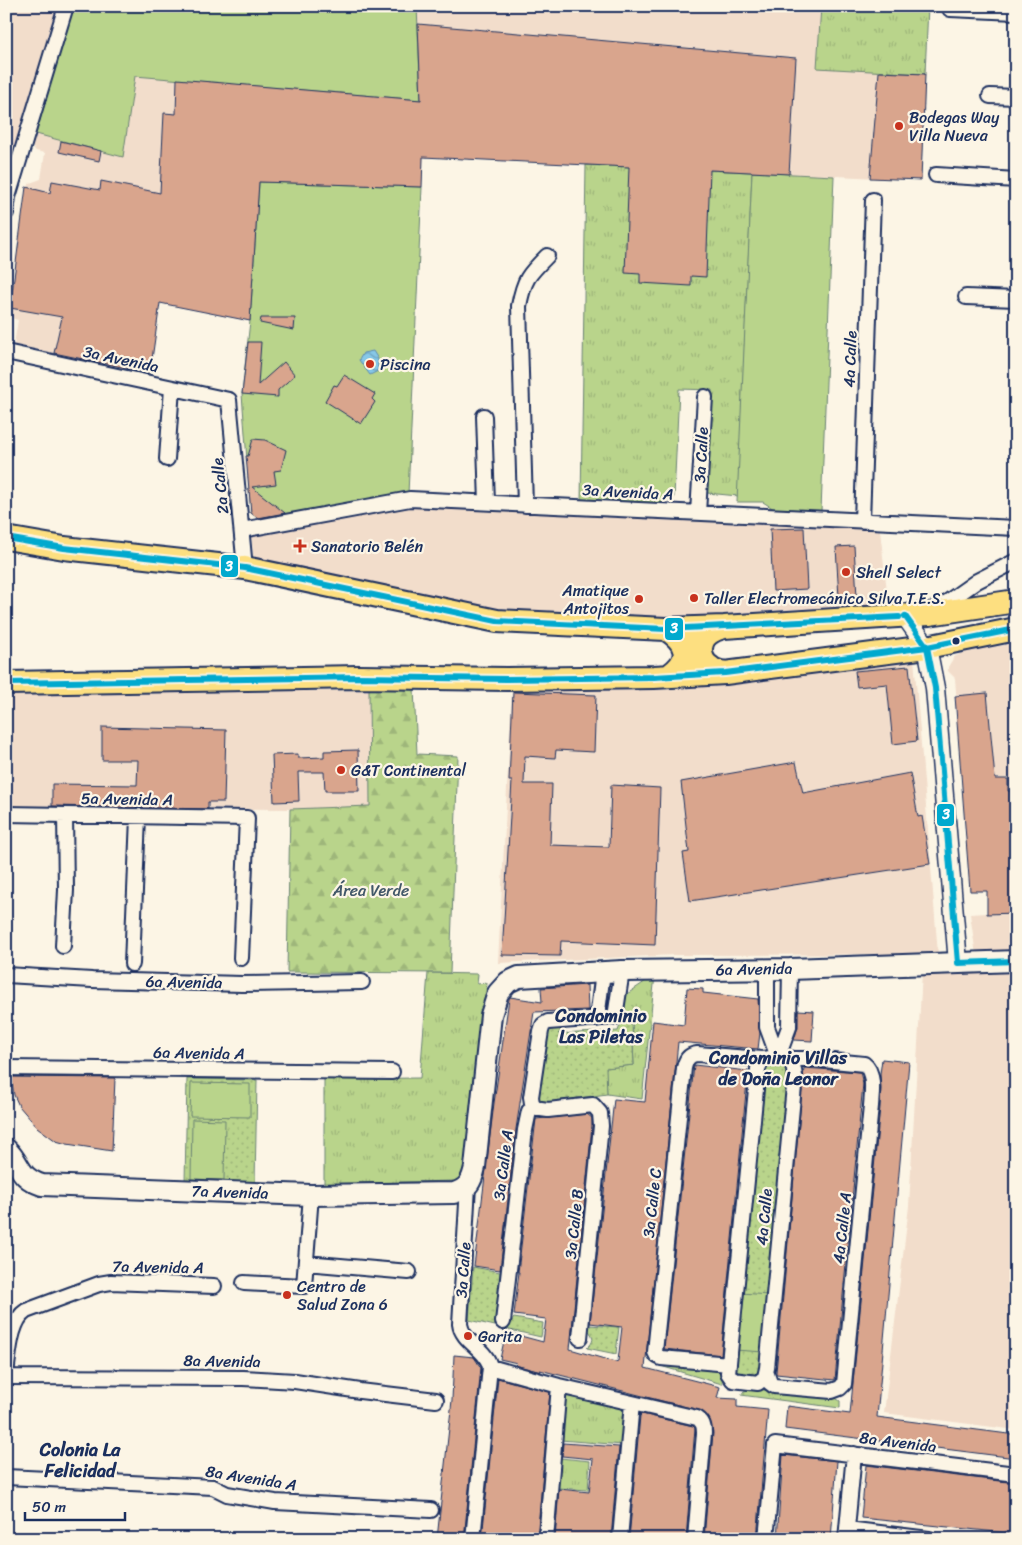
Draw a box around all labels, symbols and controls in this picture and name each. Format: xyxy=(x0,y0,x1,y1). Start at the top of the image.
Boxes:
place label: Bodegas Way Villa Nueva xyxy=(909,103,1000,150)
marker: Bodegas Way Villa Nueva xyxy=(893,120,905,132)
street label: 4a Calle xyxy=(835,330,865,388)
street label: 3a Avenida xyxy=(81,337,161,381)
place label: Piscina xyxy=(380,350,431,379)
marker: Piscina xyxy=(364,358,376,370)
street label: 3a Calle xyxy=(685,426,717,484)
street label: 2a Calle xyxy=(203,456,237,516)
street label: 3a Avenida A xyxy=(582,475,674,509)
place label: Sanatorio Belén xyxy=(311,532,424,561)
marker: Sanatorio Belén xyxy=(293,539,307,553)
line badge: 3 xyxy=(220,554,239,578)
text: 3 xyxy=(224,554,233,579)
place label: Shell Select xyxy=(856,558,941,587)
marker: Shell Select xyxy=(840,566,852,578)
place label: Amatique Antojitos xyxy=(561,576,630,623)
place label: Taller Electromecánico Silva T.E.S. xyxy=(704,584,945,613)
marker: Taller Electromecánico Silva T.E.S. xyxy=(688,592,700,604)
marker: Amatique Antojitos xyxy=(633,593,645,605)
text: 3 xyxy=(669,616,678,641)
line badge: 3 xyxy=(664,617,684,641)
unlabelled marker xyxy=(951,636,961,646)
place label: G&T Continental xyxy=(351,756,467,785)
marker: G&T Continental xyxy=(335,764,347,776)
street label: 5a Avenida A xyxy=(81,784,173,814)
text: 3 xyxy=(941,802,950,827)
line badge: 3 xyxy=(936,803,955,827)
park label: Área Verde xyxy=(332,876,409,905)
street label: 6a Avenida xyxy=(715,954,793,984)
street label: 6a Avenida xyxy=(145,967,223,997)
district label: Condominio Las Piletas xyxy=(554,1000,648,1053)
street label: 6a Avenida A xyxy=(153,1038,245,1068)
district label: Condominio Villas de Doña Leonor xyxy=(708,1042,848,1095)
street label: 3a Calle A xyxy=(484,1128,522,1202)
street label: 3a Calle C xyxy=(634,1167,670,1239)
street label: 7a Avenida xyxy=(191,1176,269,1208)
street label: 4a Calle xyxy=(747,1187,781,1247)
street label: 3a Calle B xyxy=(556,1188,592,1260)
street label: 4a Calle A xyxy=(824,1191,860,1265)
street label: 3a Calle xyxy=(447,1241,479,1299)
street label: 7a Avenida A xyxy=(112,1252,204,1282)
place label: Centro de Salud Zona 6 xyxy=(297,1272,388,1319)
marker: Centro de Salud Zona 6 xyxy=(281,1289,293,1301)
place label: Garita xyxy=(478,1322,522,1351)
marker: Garita xyxy=(462,1330,474,1342)
street label: 8a Avenida xyxy=(183,1346,261,1376)
street label: 8a Avenida xyxy=(858,1423,938,1461)
district label: Colonia La Felicidad xyxy=(39,1434,121,1487)
street label: 8a Avenida A xyxy=(203,1456,299,1500)
scale bar xyxy=(25,1490,125,1522)
text: 50 m xyxy=(32,1494,67,1520)

